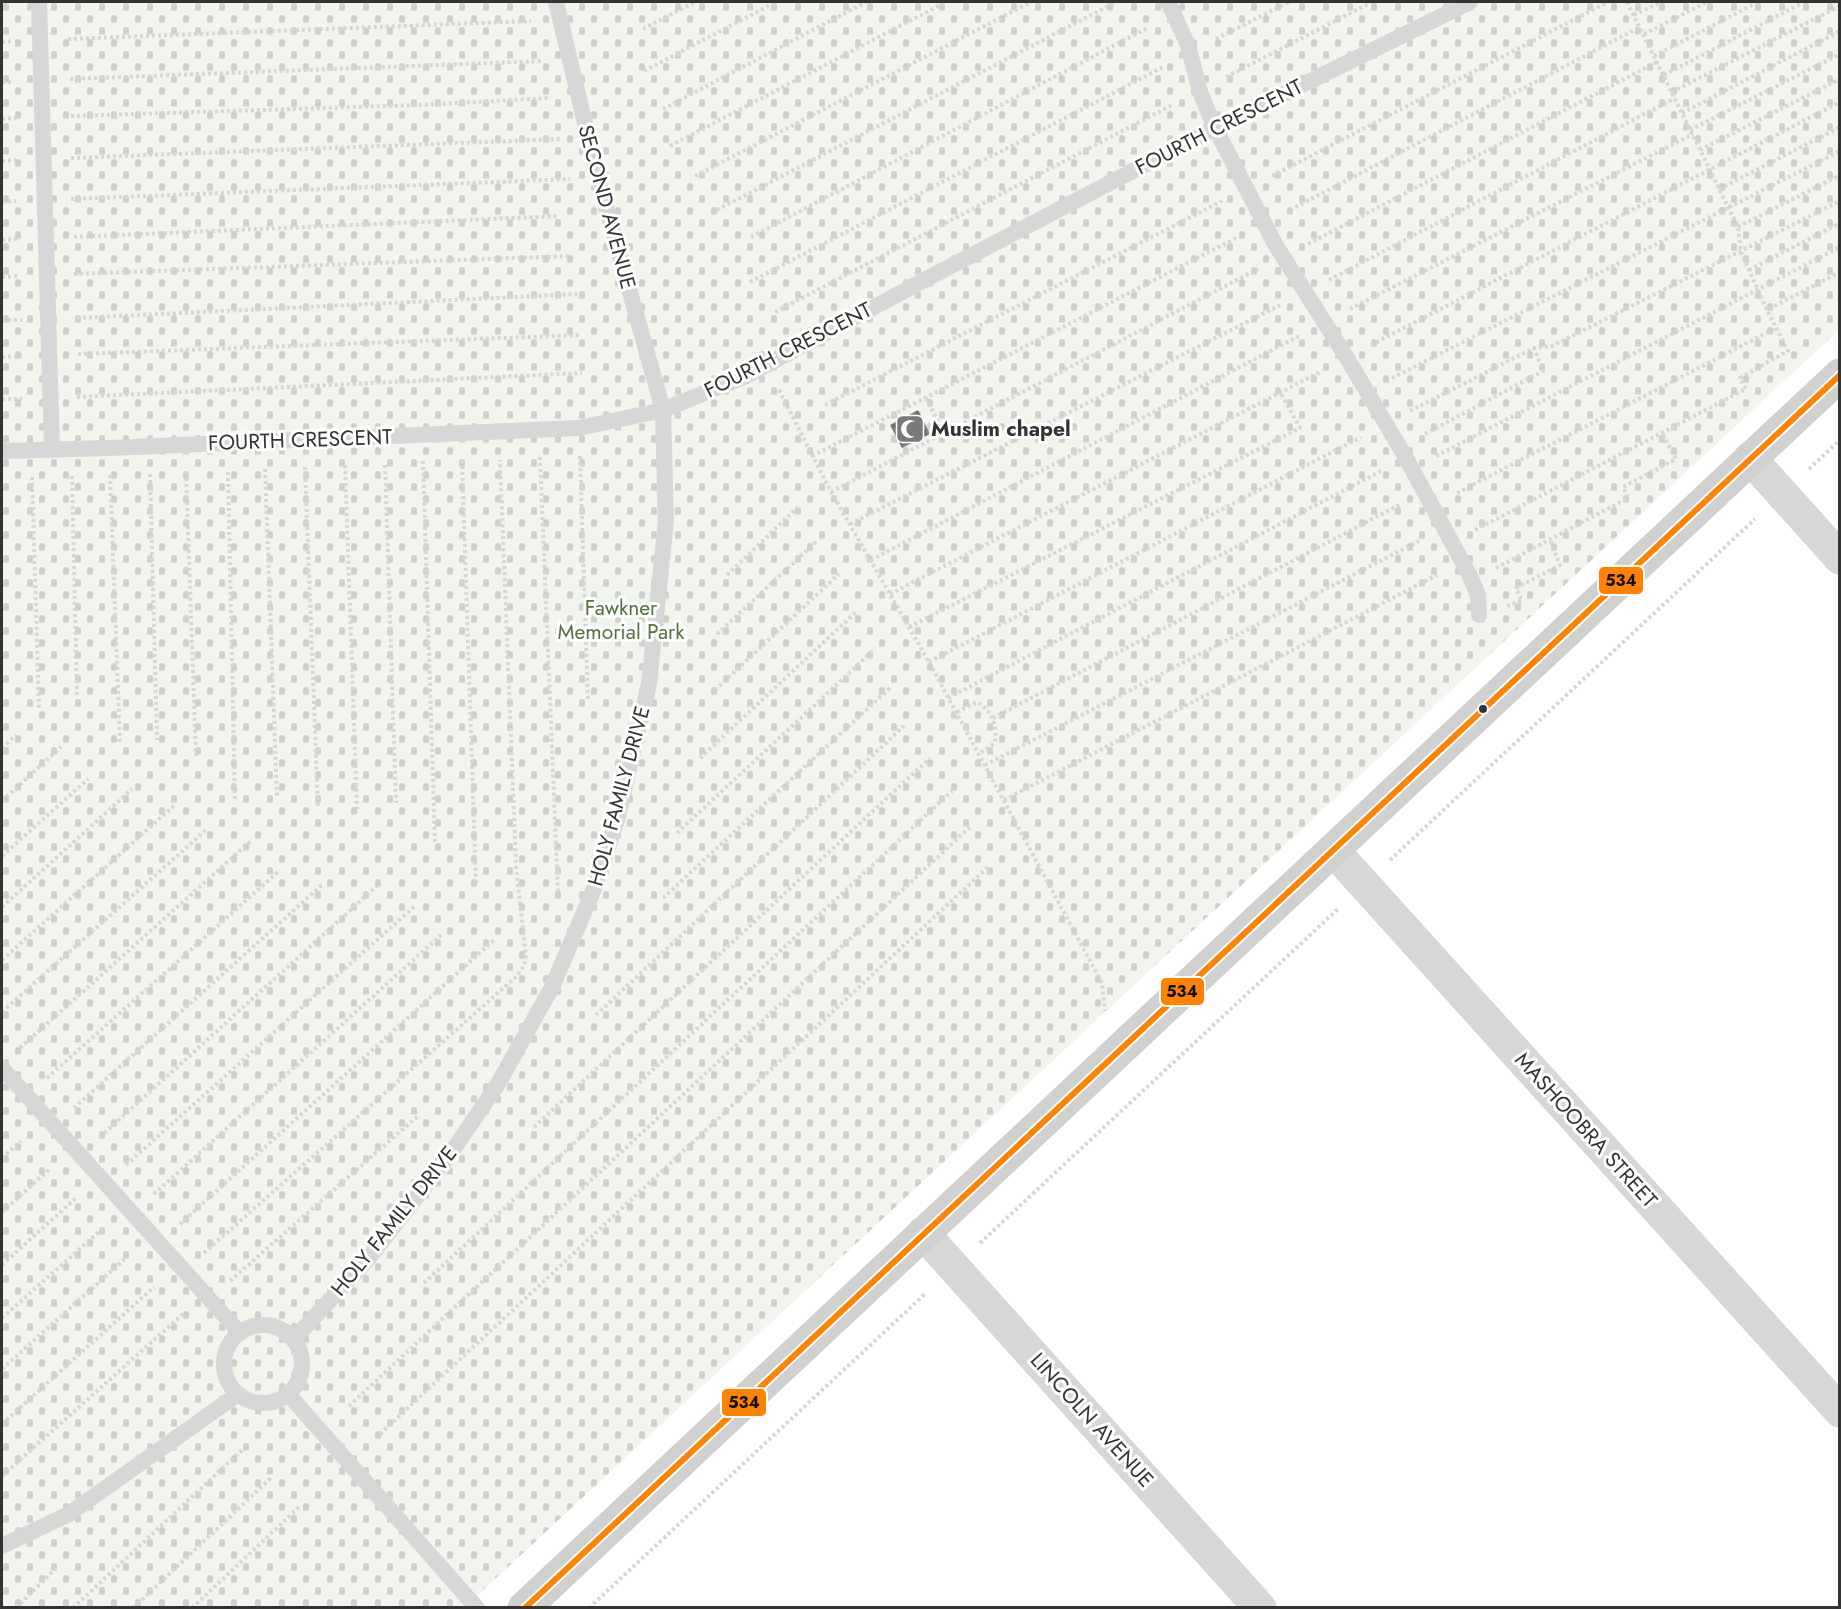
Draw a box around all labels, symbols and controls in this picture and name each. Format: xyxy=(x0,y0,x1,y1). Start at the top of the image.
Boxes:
street label: FOURTH CRESCENT xyxy=(1130,72,1308,182)
street label: SECOND AVENUE xyxy=(571,121,643,293)
street label: FOURTH CRESCENT xyxy=(699,295,877,405)
mosque icon: Muslim chapel xyxy=(894,413,926,445)
place label: Muslim chapel xyxy=(931,414,1071,444)
street label: FOURTH CRESCENT xyxy=(207,422,393,458)
line badge: 534 xyxy=(1598,566,1644,595)
text: 534 xyxy=(1605,569,1637,592)
park label: Fawkner Memorial Park xyxy=(558,593,685,647)
street label: HOLY FAMILY DRIVE xyxy=(581,703,657,889)
unlabelled marker xyxy=(1477,703,1489,715)
line badge: 534 xyxy=(1160,977,1205,1006)
text: 534 xyxy=(1166,980,1198,1003)
street label: MASHOOBRA STREET xyxy=(1508,1046,1664,1215)
street label: HOLY FAMILY DRIVE xyxy=(324,1140,464,1302)
street label: LINCOLN AVENUE xyxy=(1023,1346,1161,1494)
line badge: 534 xyxy=(721,1388,767,1417)
text: 534 xyxy=(728,1391,760,1414)

